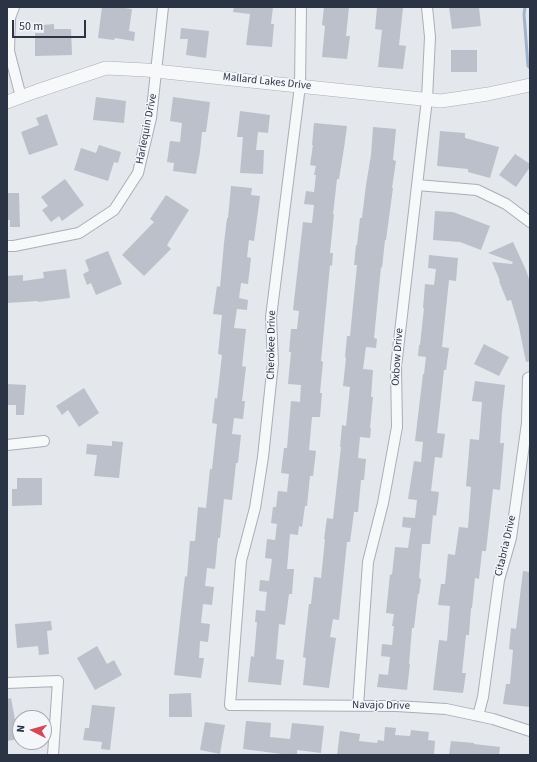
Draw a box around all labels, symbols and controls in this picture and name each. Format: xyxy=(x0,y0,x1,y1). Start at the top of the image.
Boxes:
scale bar xyxy=(14,12,88,38)
text: 50 m xyxy=(19,18,43,35)
street label: Mallard Lakes Drive xyxy=(222,71,312,93)
street label: Harlequin Drive xyxy=(134,93,160,165)
street label: Cherokee Drive xyxy=(265,310,279,380)
street label: Oxbow Drive xyxy=(389,328,407,386)
street label: Citabria Drive xyxy=(493,514,519,578)
street label: Navajo Drive xyxy=(352,699,410,713)
north arrow xyxy=(12,710,52,750)
text: N xyxy=(13,724,28,733)

